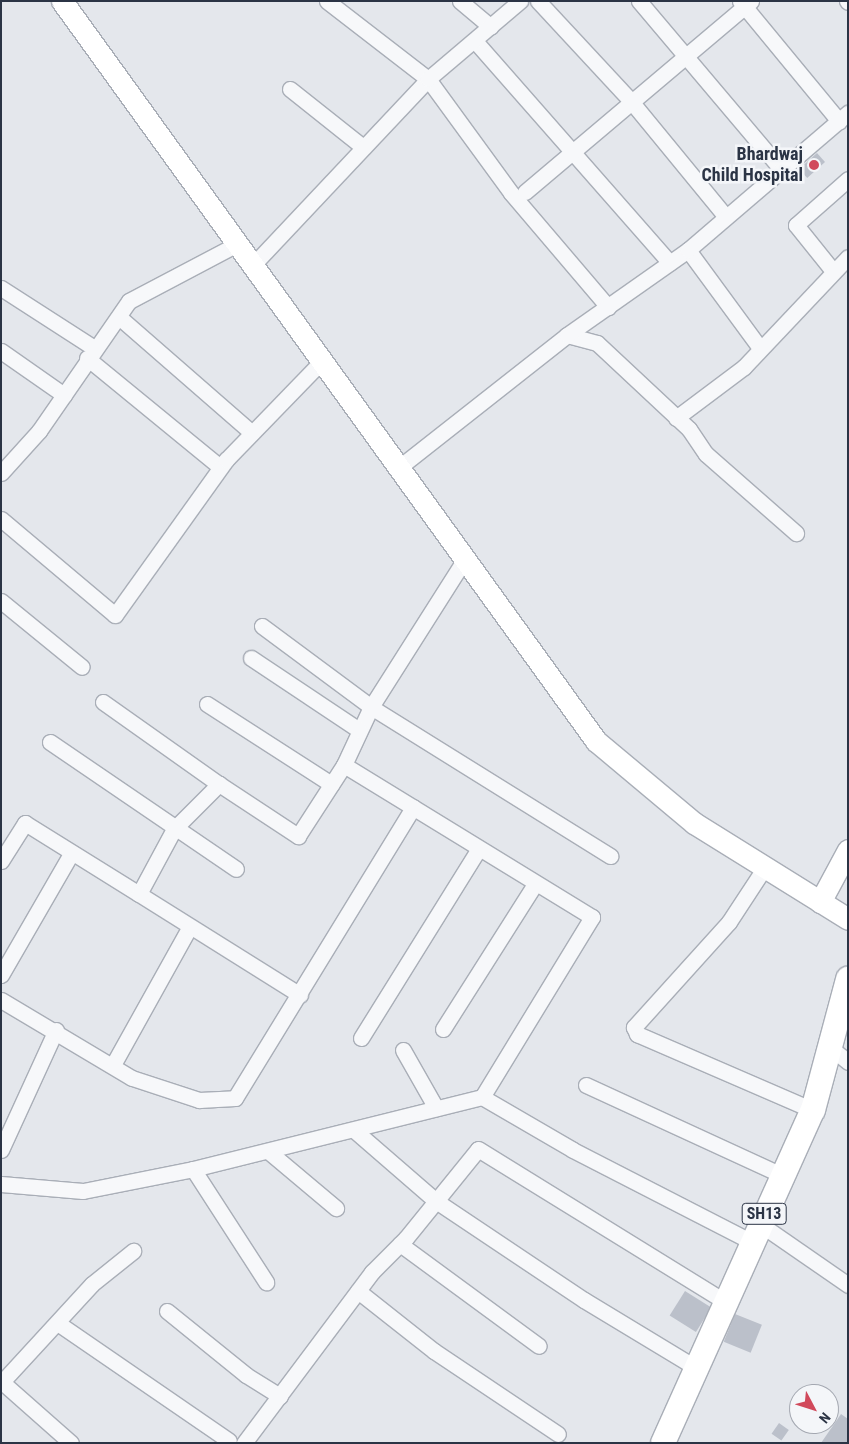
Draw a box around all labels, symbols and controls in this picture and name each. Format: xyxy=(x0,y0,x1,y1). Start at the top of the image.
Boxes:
place label: Bhardwaj Child Hospital xyxy=(702,144,803,186)
marker: Bhardwaj Child Hospital xyxy=(807,158,821,172)
road number: SH13 xyxy=(742,1200,786,1228)
north arrow xyxy=(789,1384,839,1434)
text: N xyxy=(816,1410,834,1426)

